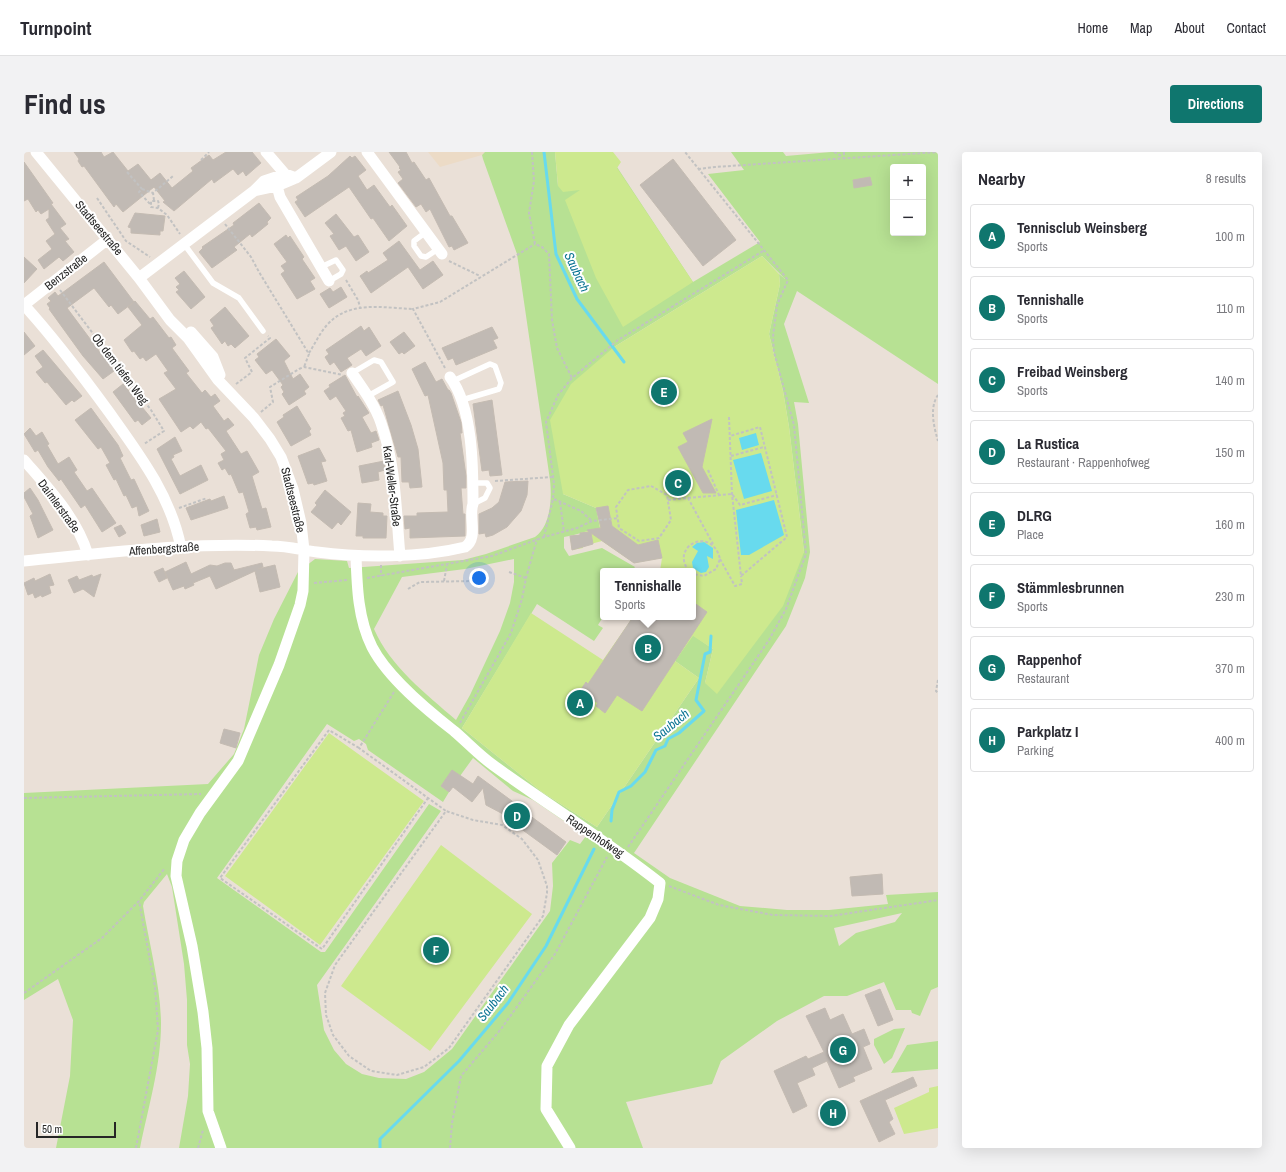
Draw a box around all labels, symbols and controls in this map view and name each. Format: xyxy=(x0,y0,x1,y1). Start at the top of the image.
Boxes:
text: Turnpoint xyxy=(20,15,92,41)
text: Home xyxy=(1077,19,1108,37)
text: Map xyxy=(1130,19,1152,37)
text: About xyxy=(1174,19,1204,37)
text: Contact xyxy=(1226,19,1266,37)
text: Find us xyxy=(24,85,106,123)
button: Directions xyxy=(1170,85,1262,123)
map controls xyxy=(890,164,926,236)
button: + xyxy=(890,164,926,200)
text: Nearby xyxy=(978,167,1025,190)
text: 8 results xyxy=(1206,170,1246,187)
street label: Stadtseestraße xyxy=(71,197,127,259)
button: − xyxy=(890,200,926,236)
text: Tennisclub Weinsberg xyxy=(1017,217,1147,238)
text: A xyxy=(988,228,996,245)
text: 100 m xyxy=(1215,228,1245,245)
text: Sports xyxy=(1017,238,1048,255)
water label: Saubach xyxy=(560,249,594,295)
street label: Benzstraße xyxy=(41,250,91,294)
text: Tennishalle xyxy=(1017,289,1084,310)
text: B xyxy=(988,300,996,317)
text: 110 m xyxy=(1216,300,1245,317)
text: Sports xyxy=(1017,310,1048,327)
street label: Ob dem tiefen Weg xyxy=(88,330,152,408)
text: Freibad Weinsberg xyxy=(1017,361,1128,382)
text: C xyxy=(988,372,996,389)
text: 140 m xyxy=(1215,372,1245,389)
pin: E xyxy=(651,377,677,407)
text: Sports xyxy=(1017,382,1048,399)
text: La Rustica xyxy=(1017,433,1079,454)
text: D xyxy=(988,444,996,461)
text: 150 m xyxy=(1215,444,1245,461)
street label: Karl-Weller-Straße xyxy=(379,445,405,527)
text: Restaurant · Rappenhofweg xyxy=(1017,454,1150,471)
street label: Stadtseestraße xyxy=(277,466,309,534)
pin: C xyxy=(665,468,691,498)
street label: Daimlerstraße xyxy=(34,476,84,536)
text: DLRG xyxy=(1017,505,1052,526)
text: E xyxy=(988,516,996,533)
text: 160 m xyxy=(1215,516,1245,533)
text: Place xyxy=(1017,526,1044,543)
street label: Affenbergstraße xyxy=(127,539,200,560)
your location xyxy=(469,568,489,588)
popup xyxy=(600,568,696,620)
text: Tennishalle xyxy=(615,575,681,596)
text: Stämmlesbrunnen xyxy=(1017,577,1124,598)
text: F xyxy=(989,588,995,605)
text: 230 m xyxy=(1215,588,1245,605)
text: Sports xyxy=(615,596,645,613)
text: Sports xyxy=(1017,598,1048,615)
pin: B xyxy=(635,633,661,663)
text: Rappenhof xyxy=(1017,649,1081,670)
text: G xyxy=(988,660,996,677)
text: 370 m xyxy=(1215,660,1245,677)
text: Restaurant xyxy=(1017,670,1069,687)
pin: A xyxy=(567,688,593,718)
water label: Saubach xyxy=(649,705,693,745)
text: Parkplatz I xyxy=(1017,721,1079,742)
text: H xyxy=(988,732,996,749)
text: 400 m xyxy=(1215,732,1245,749)
text: Parking xyxy=(1017,742,1054,759)
pin: D xyxy=(504,801,530,831)
street label: Rappenhofweg xyxy=(563,811,627,861)
pin: F xyxy=(423,935,449,965)
water label: Saubach xyxy=(473,981,513,1025)
pin: G xyxy=(830,1035,856,1065)
pin: H xyxy=(820,1098,846,1128)
scale bar xyxy=(36,1120,116,1139)
text: 50 m xyxy=(42,1122,62,1136)

